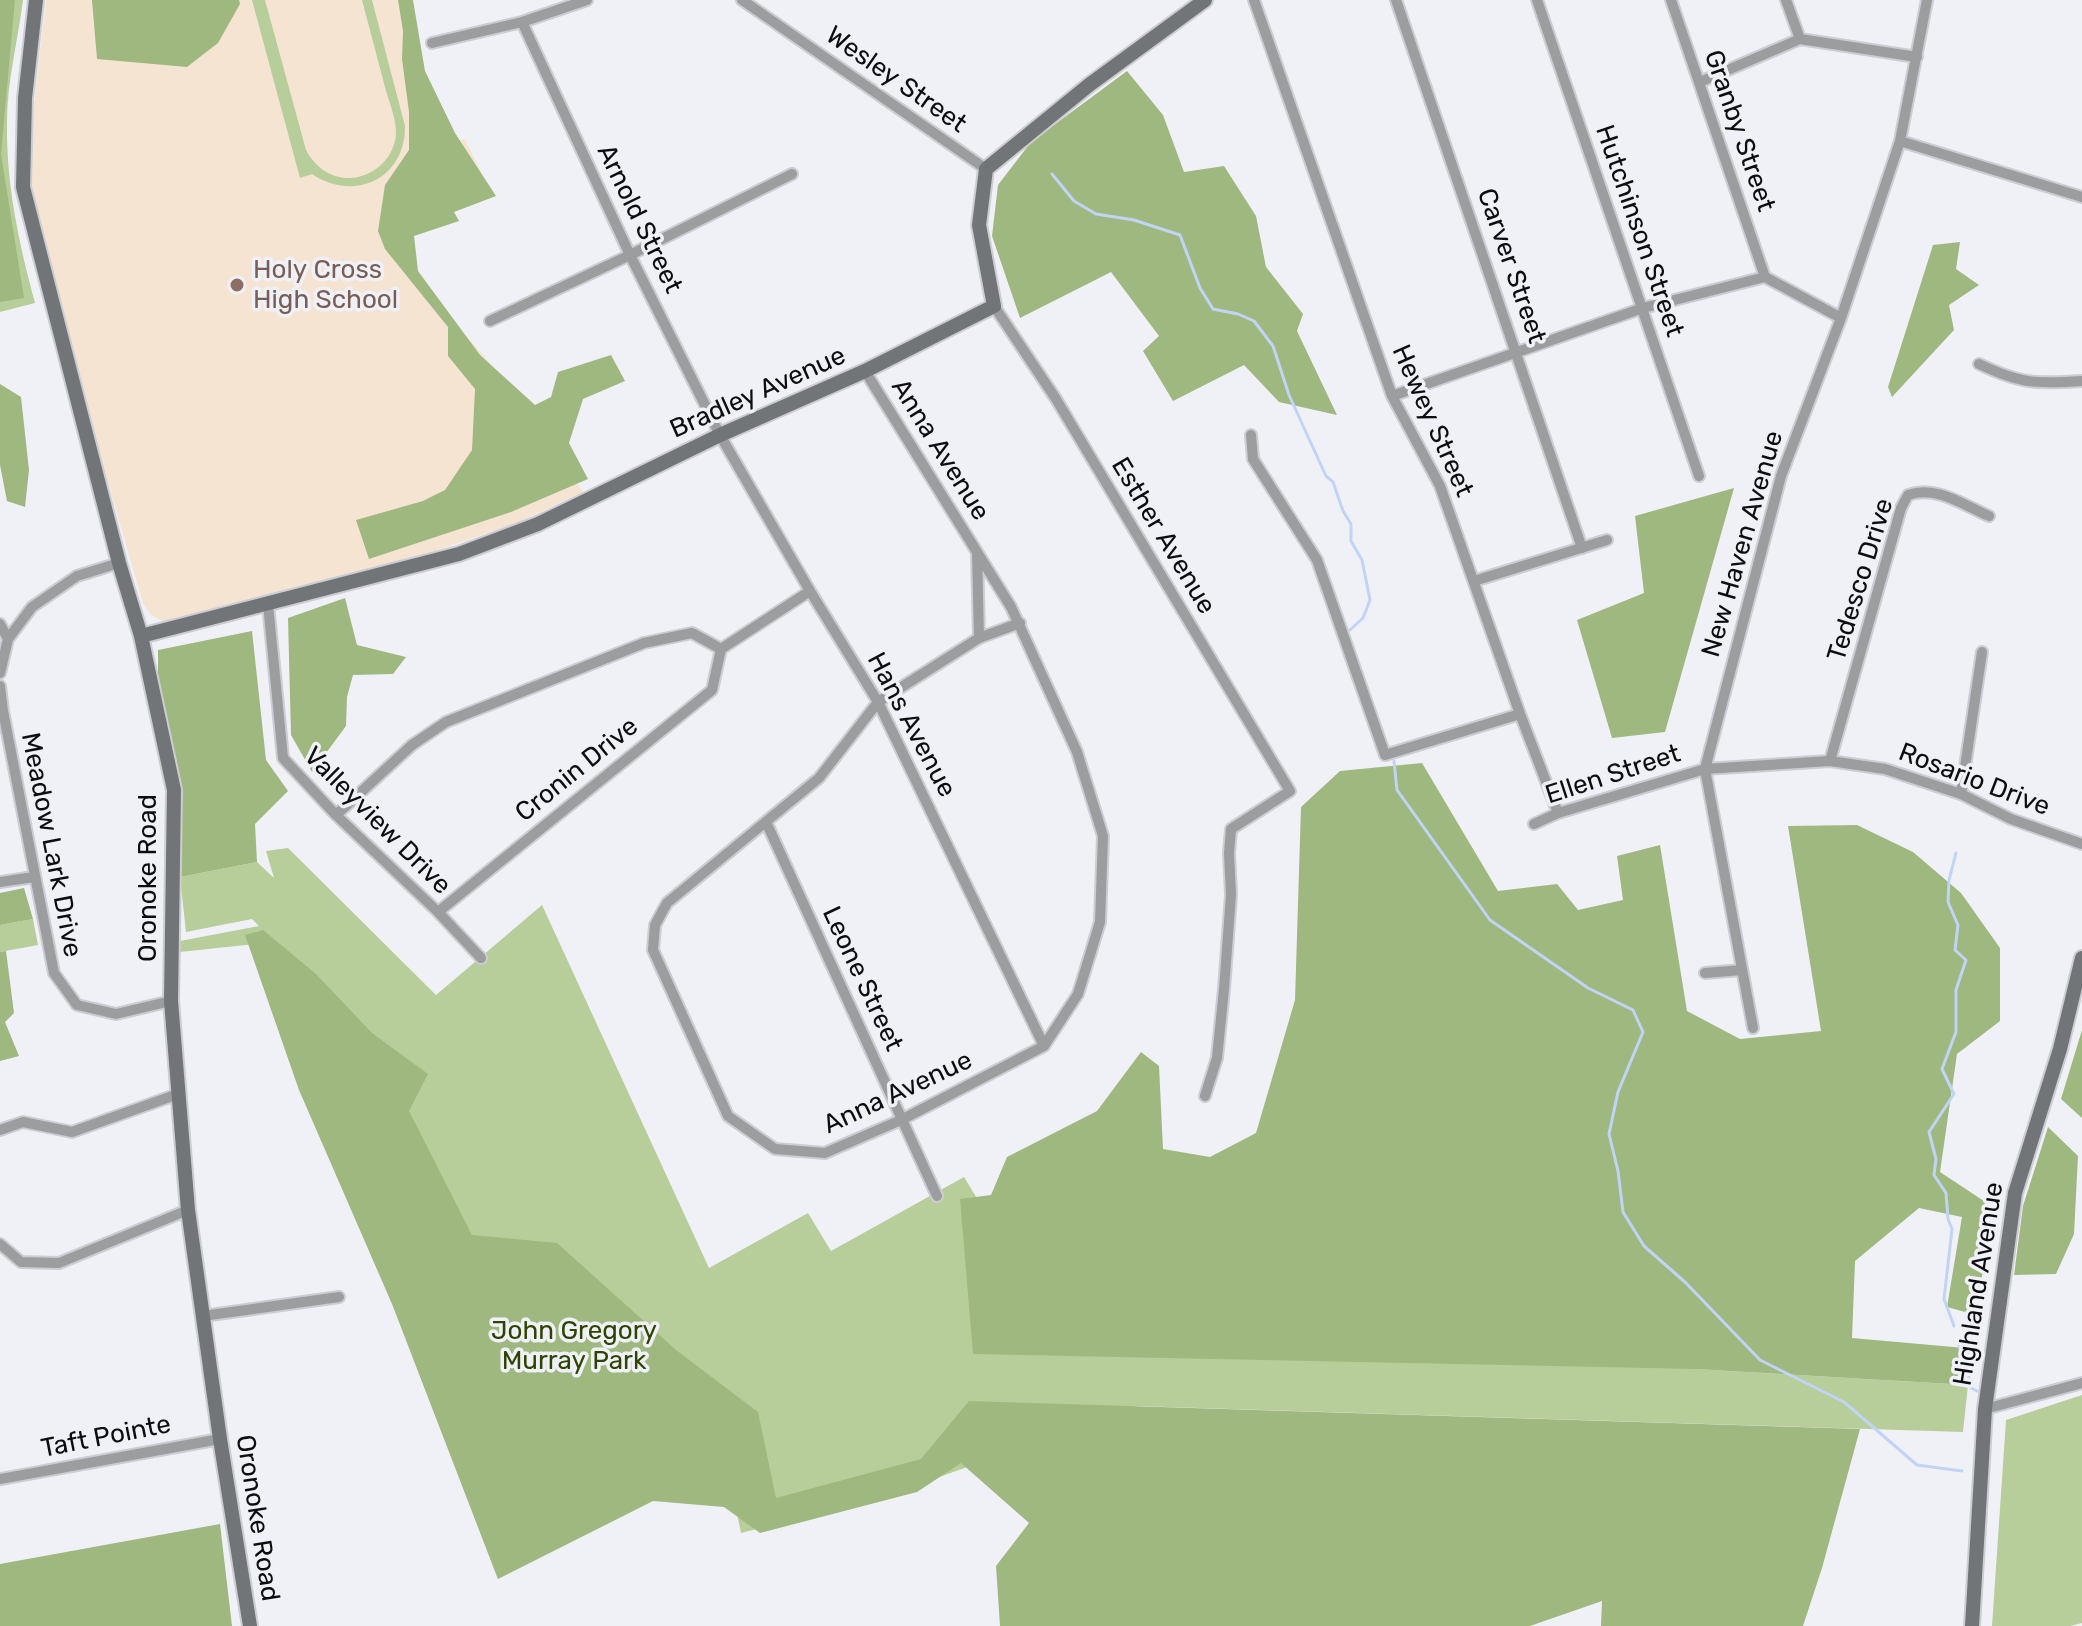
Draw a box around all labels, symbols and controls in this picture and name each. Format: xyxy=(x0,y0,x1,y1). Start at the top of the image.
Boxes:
street label: Wesley Street xyxy=(820,20,972,140)
street label: Granby Street xyxy=(1697,46,1781,216)
street label: Hutchinson Street xyxy=(1588,121,1690,341)
street label: Arnold Street xyxy=(590,140,688,298)
street label: Carver Street xyxy=(1470,185,1552,347)
place label: Holy Cross High School xyxy=(253,254,398,316)
marker: Holy Cross High School xyxy=(228,276,246,294)
street label: Bradley Avenue xyxy=(665,340,851,446)
street label: Hewey Street xyxy=(1385,340,1479,502)
street label: Anna Avenue xyxy=(884,374,996,526)
street label: New Haven Avenue xyxy=(1696,427,1790,661)
street label: Esther Avenue xyxy=(1104,452,1222,620)
street label: Tedesco Drive xyxy=(1821,495,1901,665)
street label: Hans Avenue xyxy=(860,647,962,803)
street label: Cronin Drive xyxy=(509,711,645,829)
street label: Meadow Lark Drive xyxy=(14,730,88,960)
street label: Rosario Drive xyxy=(1894,737,2054,823)
street label: Ellen Street xyxy=(1541,738,1685,812)
street label: Valleyview Drive xyxy=(297,741,457,901)
street label: Oronoke Road xyxy=(132,794,164,962)
street label: Leone Street xyxy=(815,902,909,1056)
street label: Anna Avenue xyxy=(819,1045,977,1141)
street label: Highland Avenue xyxy=(1948,1180,2010,1388)
park label: John Gregory Murray Park xyxy=(491,1315,657,1376)
street label: Taft Pointe xyxy=(39,1409,173,1465)
street label: Oronoke Road xyxy=(228,1433,286,1603)

